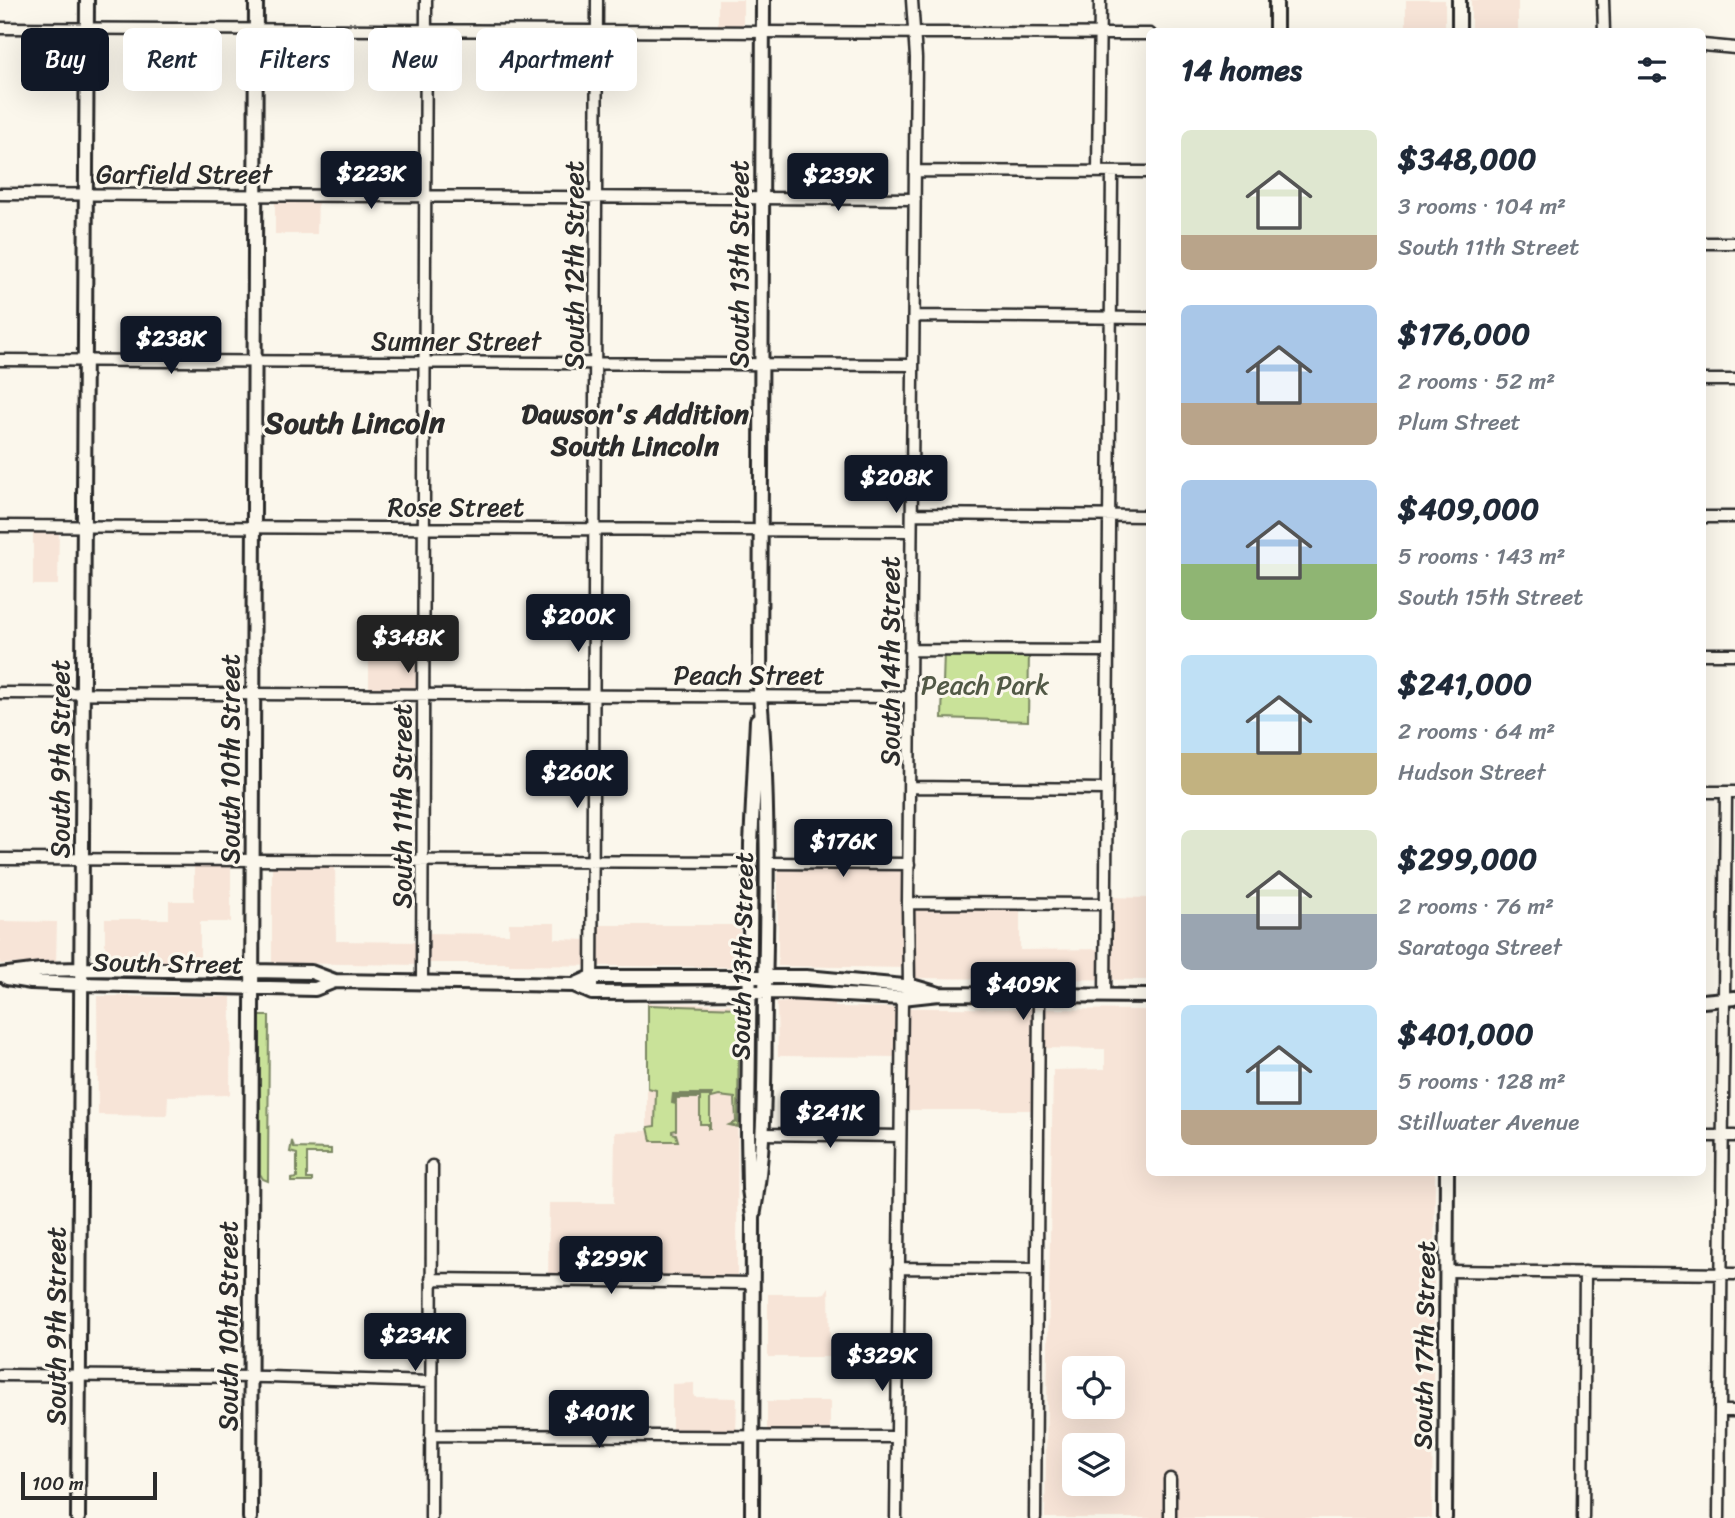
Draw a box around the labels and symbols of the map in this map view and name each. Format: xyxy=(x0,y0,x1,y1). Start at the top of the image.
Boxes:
street label: Garfield Street xyxy=(96,151,273,197)
pin: $223K xyxy=(322,152,420,211)
pin: $239K xyxy=(789,154,887,213)
street label: South 13th Street xyxy=(716,160,762,368)
street label: South 12th Street xyxy=(551,161,597,369)
pin: $238K xyxy=(122,316,220,376)
street label: Sumner Street xyxy=(371,318,542,364)
district label: Dawson's Addition South Lincoln xyxy=(521,389,750,470)
district label: South Lincoln xyxy=(264,396,446,450)
pin: $208K xyxy=(847,456,945,515)
street label: Rose Street xyxy=(388,484,524,530)
street label: South 14th Street xyxy=(867,556,913,766)
pin: $200K xyxy=(529,594,627,654)
pin: $348K xyxy=(359,616,457,675)
street label: Peach Street xyxy=(673,652,825,698)
street label: South 10th Street xyxy=(207,654,253,864)
street label: South 9th Street xyxy=(37,660,83,858)
park label: Peach Park xyxy=(921,662,1049,708)
street label: South 11th Street xyxy=(379,704,425,908)
pin: $260K xyxy=(528,750,626,810)
pin: $176K xyxy=(794,820,892,879)
street label: South 13th Street xyxy=(717,852,767,1060)
street label: South Street xyxy=(92,939,244,987)
pin: $409K xyxy=(974,962,1072,1022)
pin: $241K xyxy=(781,1090,879,1150)
street label: South 10th Street xyxy=(205,1221,251,1431)
street label: South 9th Street xyxy=(33,1227,79,1425)
pin: $299K xyxy=(562,1236,660,1296)
street label: South 17th Street xyxy=(1399,1240,1449,1450)
pin: $234K xyxy=(366,1314,464,1373)
pin: $329K xyxy=(833,1334,931,1393)
pin: $401K xyxy=(550,1390,648,1450)
scale bar xyxy=(21,1469,158,1501)

